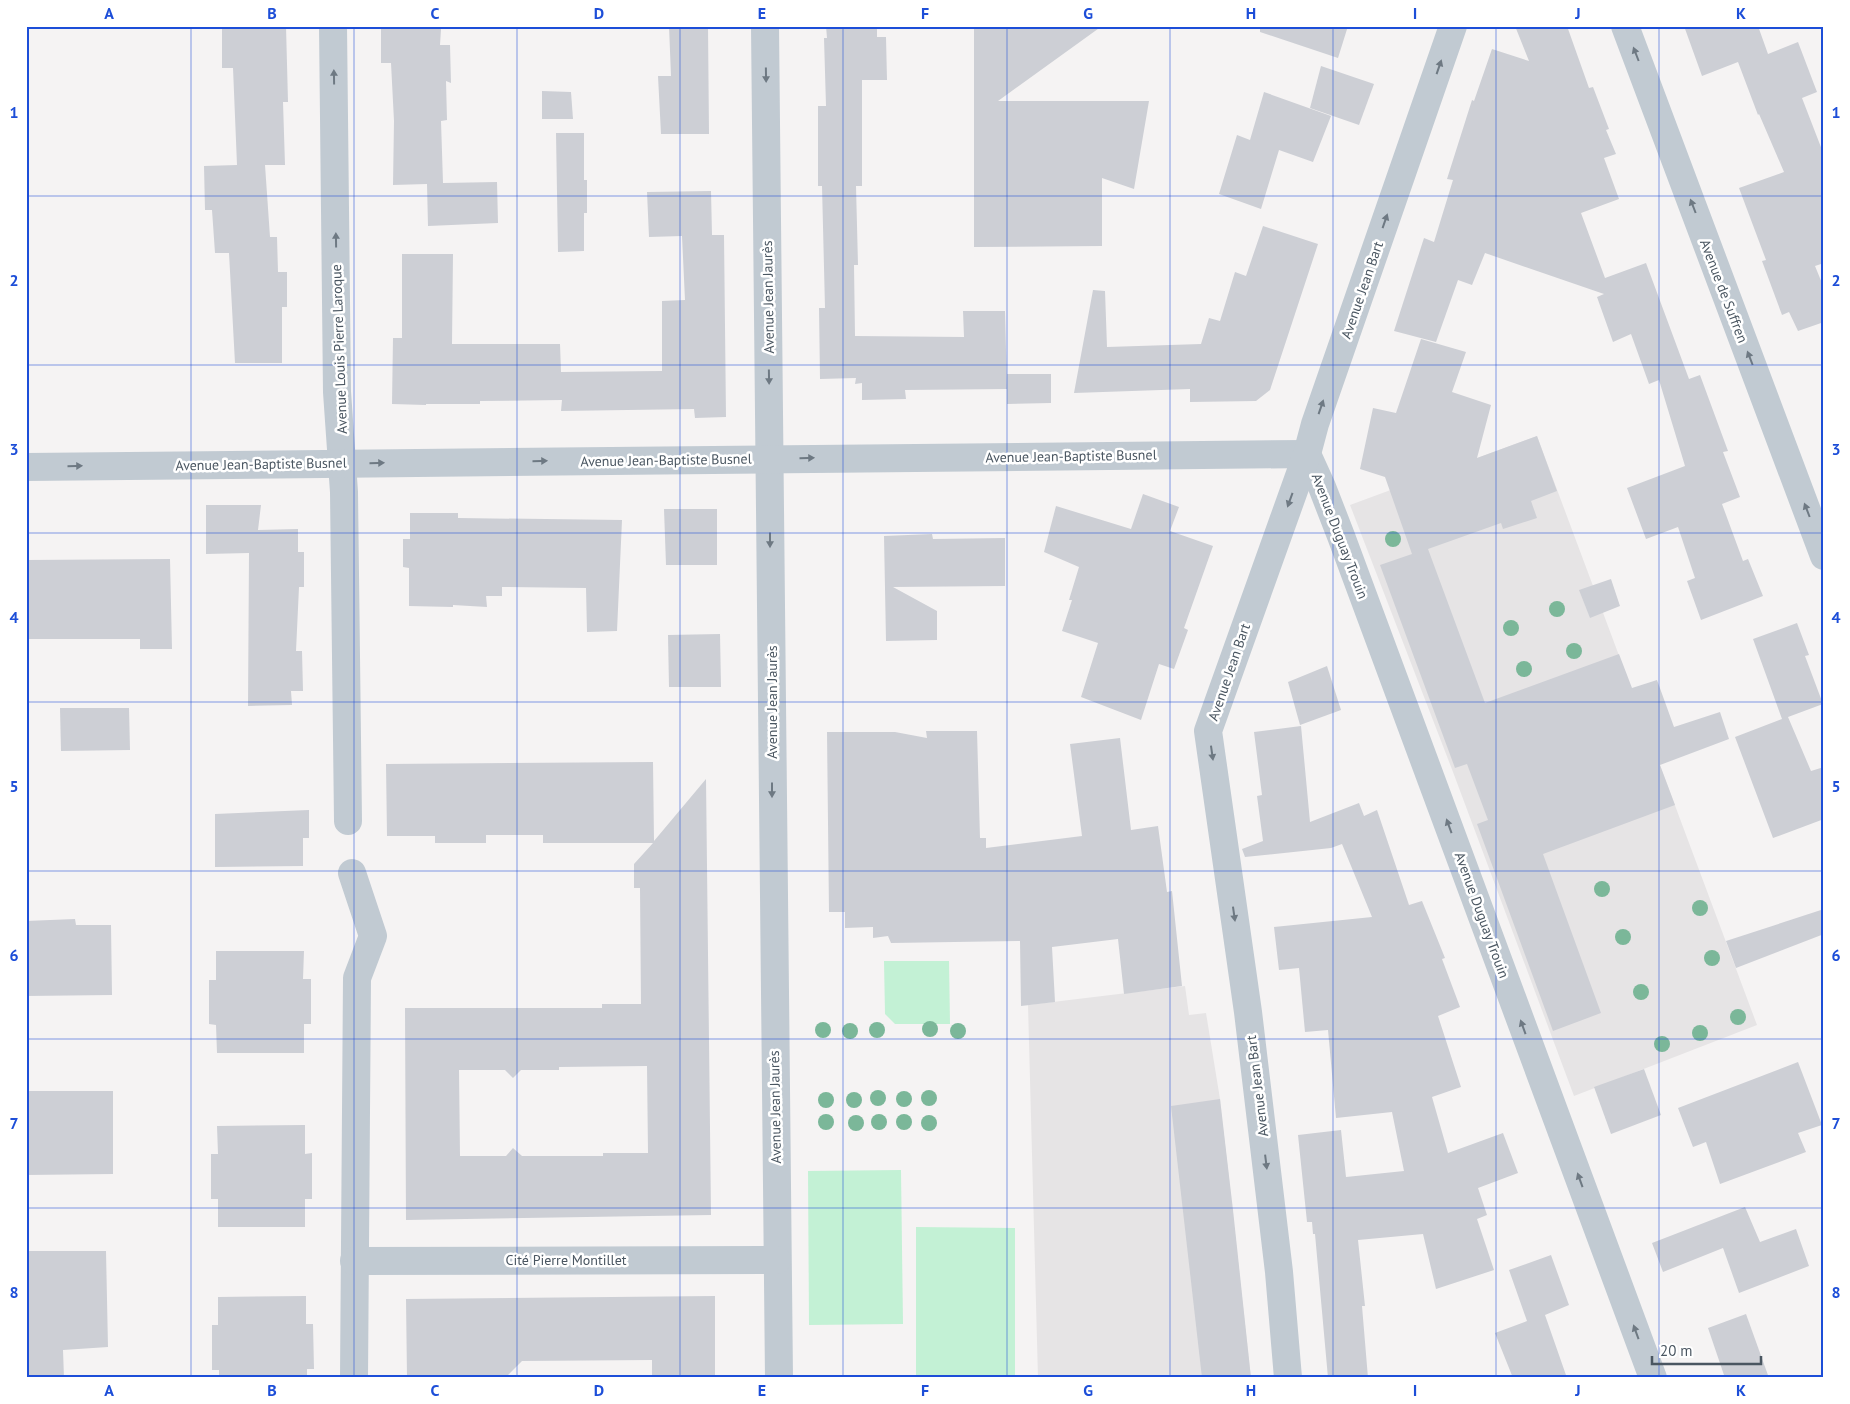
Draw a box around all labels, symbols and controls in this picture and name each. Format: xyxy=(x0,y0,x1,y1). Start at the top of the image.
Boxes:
text: A xyxy=(104,3,114,23)
text: B xyxy=(267,3,277,23)
text: C xyxy=(431,3,440,23)
text: D xyxy=(594,3,604,23)
text: E xyxy=(758,3,766,23)
text: F xyxy=(921,3,929,23)
text: G xyxy=(1083,3,1093,23)
text: H xyxy=(1246,3,1256,23)
text: I xyxy=(1413,3,1417,23)
text: J xyxy=(1574,3,1581,23)
text: K xyxy=(1736,3,1746,23)
one-way arrow xyxy=(1631,47,1639,61)
one-way arrow xyxy=(1435,59,1443,74)
one-way arrow xyxy=(762,67,770,83)
one-way arrow xyxy=(330,69,338,85)
text: 1 xyxy=(9,102,19,122)
text: 1 xyxy=(1831,102,1841,122)
one-way arrow xyxy=(1689,198,1697,213)
one-way arrow xyxy=(1382,213,1390,228)
one-way arrow xyxy=(331,231,339,247)
street label: Avenue de Suffren xyxy=(1696,237,1752,345)
street label: Avenue Jean Bart xyxy=(1337,239,1387,341)
street label: Avenue Jean Jaurès xyxy=(758,240,778,354)
street label: Avenue Louis Pierre Laroque xyxy=(327,264,351,434)
text: 2 xyxy=(9,270,19,290)
text: 2 xyxy=(1831,270,1841,290)
one-way arrow xyxy=(1746,350,1754,365)
one-way arrow xyxy=(765,370,773,386)
one-way arrow xyxy=(1317,399,1325,414)
text: 3 xyxy=(9,439,19,459)
text: 3 xyxy=(1831,439,1841,459)
street label: Avenue Jean-Baptiste Busnel xyxy=(985,446,1157,466)
street label: Avenue Jean-Baptiste Busnel xyxy=(580,450,752,470)
street label: Avenue Jean-Baptiste Busnel xyxy=(175,454,347,474)
one-way arrow xyxy=(800,454,816,462)
one-way arrow xyxy=(532,457,548,465)
one-way arrow xyxy=(370,459,386,467)
one-way arrow xyxy=(67,462,83,470)
street label: Avenue Duguay Trouin xyxy=(1308,471,1372,601)
one-way arrow xyxy=(1286,493,1294,508)
one-way arrow xyxy=(1803,502,1811,517)
one-way arrow xyxy=(766,532,774,548)
text: 4 xyxy=(9,607,19,627)
text: 4 xyxy=(1831,607,1841,627)
street label: Avenue Jean Bart xyxy=(1204,621,1254,723)
street label: Avenue Jean Jaurès xyxy=(763,645,781,759)
one-way arrow xyxy=(1208,745,1216,761)
text: 5 xyxy=(9,776,19,796)
text: 5 xyxy=(1831,776,1841,796)
one-way arrow xyxy=(769,782,777,798)
one-way arrow xyxy=(1445,818,1452,833)
street label: Avenue Duguay Trouin xyxy=(1451,849,1513,981)
one-way arrow xyxy=(1230,906,1238,922)
text: 6 xyxy=(9,945,19,965)
text: 6 xyxy=(1831,945,1841,965)
one-way arrow xyxy=(1519,1019,1527,1034)
street label: Avenue Jean Bart xyxy=(1242,1034,1272,1138)
street label: Avenue Jean Jaurès xyxy=(765,1050,785,1164)
text: 7 xyxy=(9,1113,19,1133)
text: 7 xyxy=(1831,1113,1841,1133)
one-way arrow xyxy=(1262,1154,1270,1170)
one-way arrow xyxy=(1576,1172,1583,1187)
street label: Cité Pierre Montillet xyxy=(505,1251,627,1269)
text: 8 xyxy=(9,1282,19,1302)
text: 8 xyxy=(1831,1282,1841,1302)
one-way arrow xyxy=(1632,1324,1640,1339)
scale bar xyxy=(1652,1334,1761,1366)
text: 20 m xyxy=(1660,1341,1693,1360)
text: A xyxy=(104,1380,114,1400)
text: B xyxy=(267,1380,277,1400)
text: C xyxy=(431,1380,440,1400)
text: D xyxy=(594,1380,604,1400)
text: E xyxy=(758,1380,766,1400)
text: F xyxy=(921,1380,929,1400)
text: G xyxy=(1083,1380,1093,1400)
text: H xyxy=(1246,1380,1256,1400)
text: I xyxy=(1413,1380,1417,1400)
text: J xyxy=(1574,1380,1581,1400)
text: K xyxy=(1736,1380,1746,1400)

